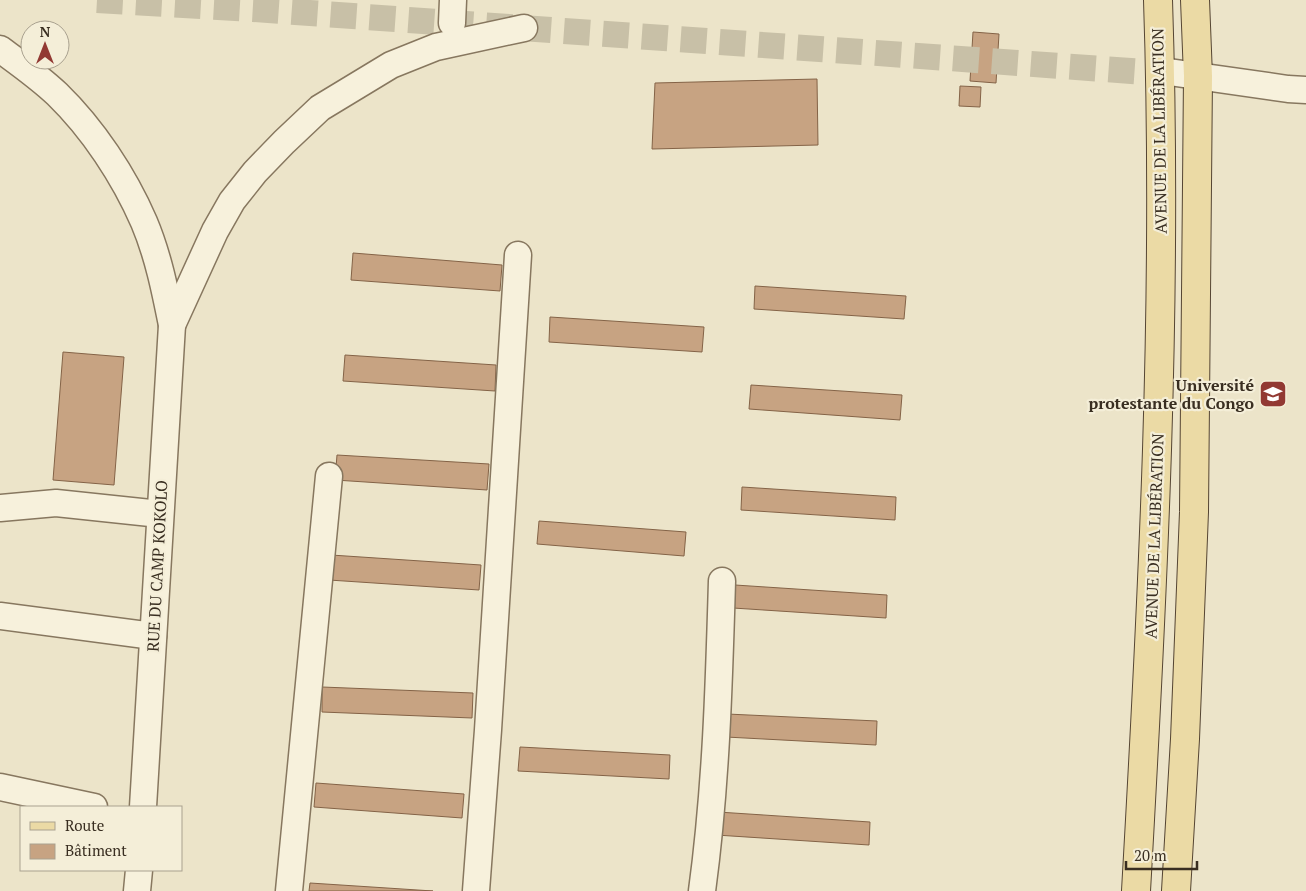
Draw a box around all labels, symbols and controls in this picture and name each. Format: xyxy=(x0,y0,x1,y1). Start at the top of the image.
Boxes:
north arrow xyxy=(20,20,70,70)
text: N xyxy=(40,22,51,41)
street label: AVENUE DE LA LIBÉRATION xyxy=(1146,28,1172,234)
place label: Université protestante du Congo xyxy=(1089,374,1254,414)
school or university icon: Université protestante du Congo xyxy=(1258,379,1288,409)
street label: AVENUE DE LA LIBÉRATION xyxy=(1139,433,1169,639)
street label: RUE DU CAMP KOKOLO xyxy=(142,480,172,652)
legend xyxy=(20,806,182,871)
text: Route xyxy=(65,815,104,835)
scale bar xyxy=(1126,838,1197,870)
text: Bâtiment xyxy=(65,840,127,860)
text: 20 m xyxy=(1134,845,1167,865)

